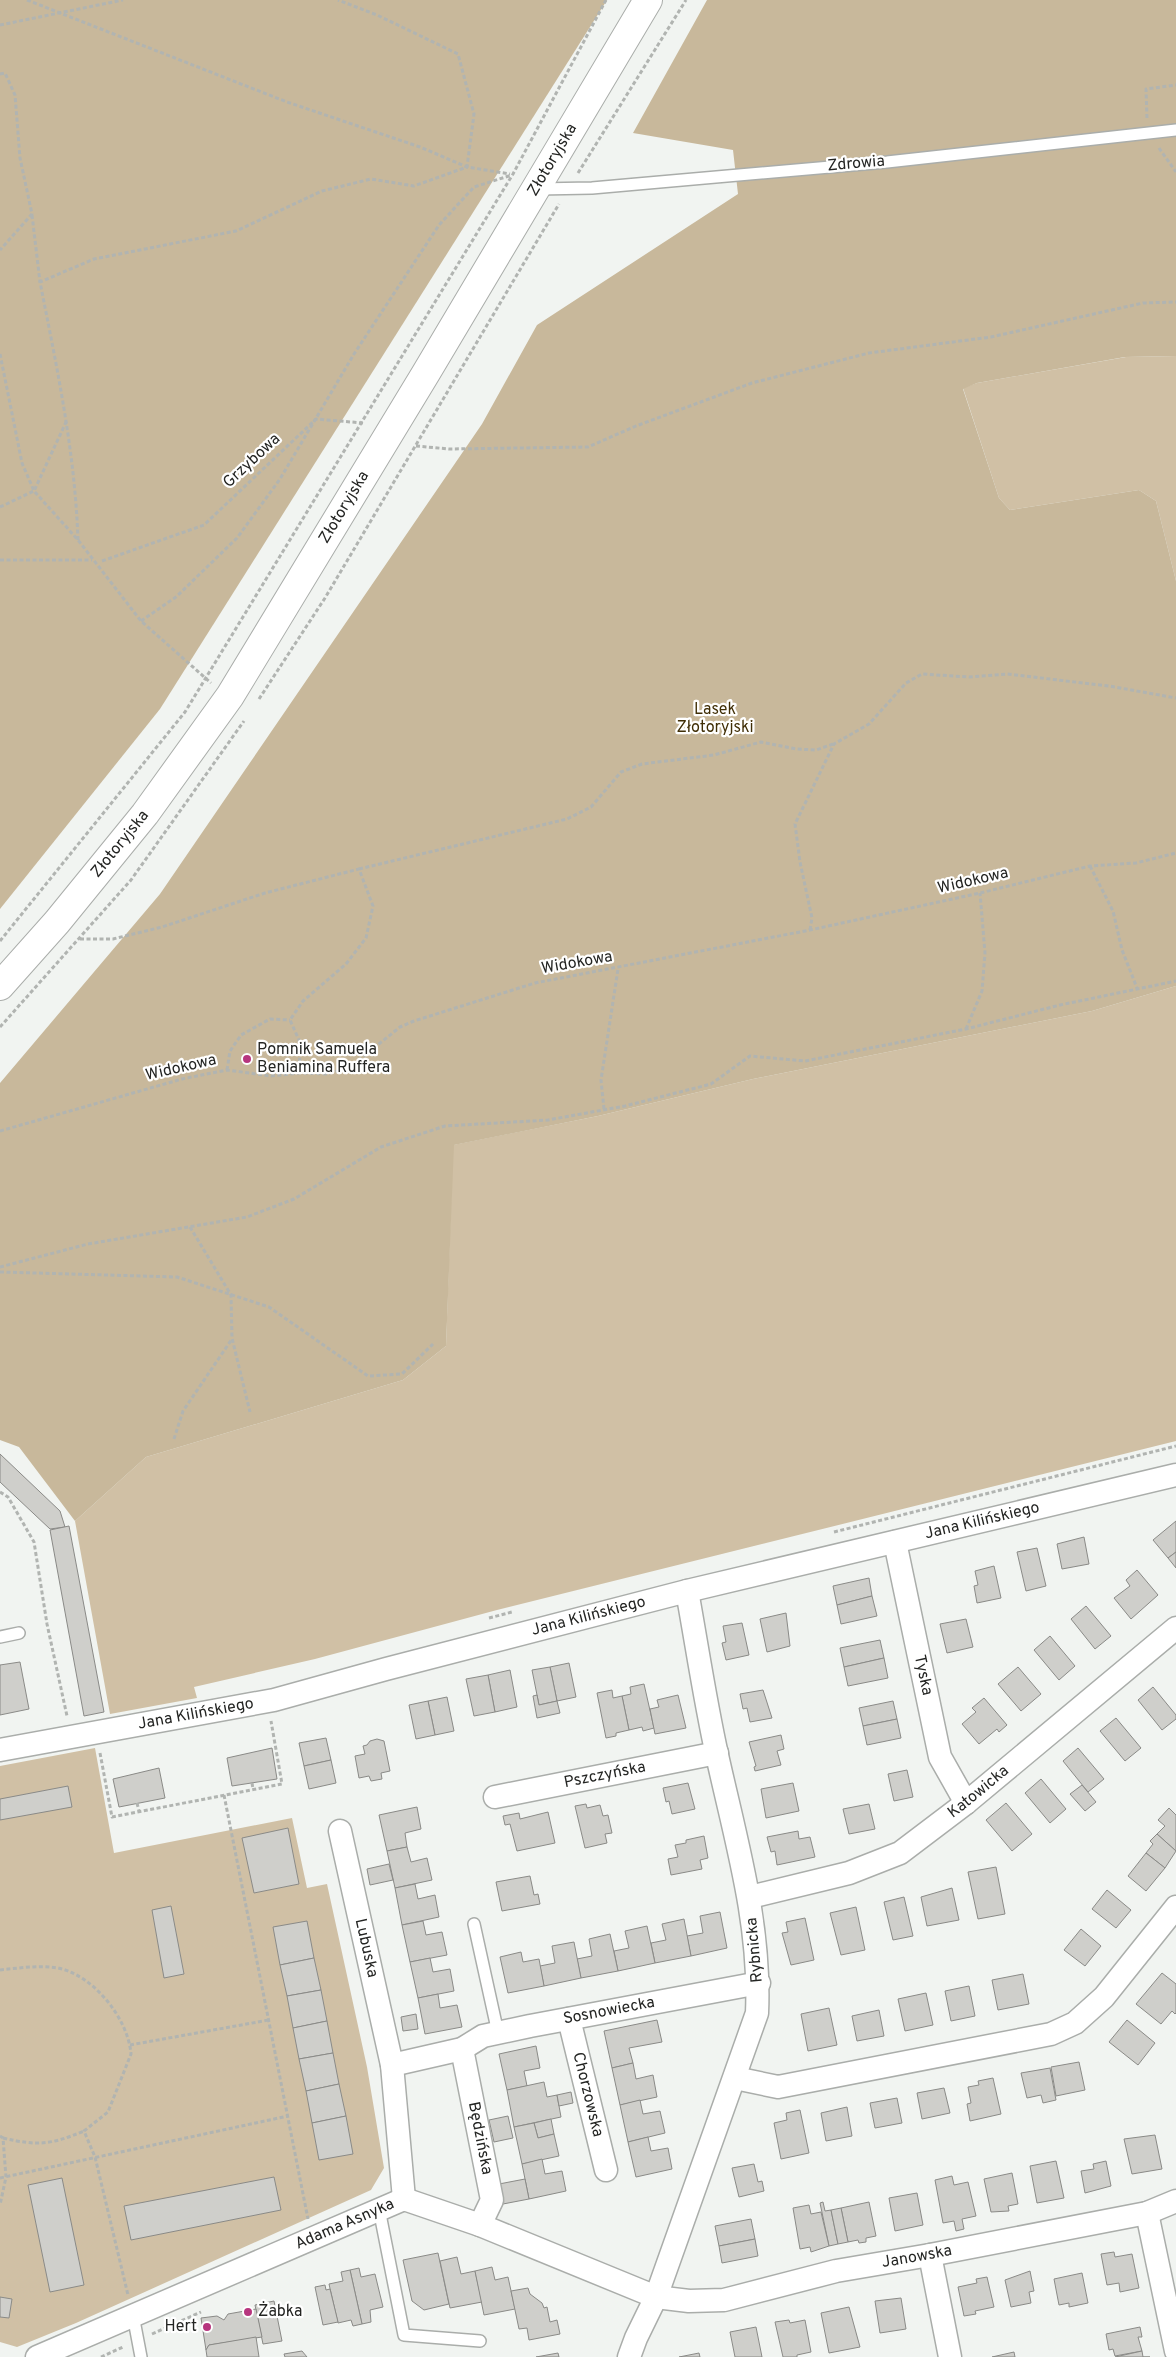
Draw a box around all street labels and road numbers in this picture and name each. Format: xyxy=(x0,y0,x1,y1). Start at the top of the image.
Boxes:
street label: Złotoryjska xyxy=(523,120,582,200)
street label: Zdrowia xyxy=(826,152,886,176)
street label: Grzybowa xyxy=(219,429,285,493)
street label: Złotoryjska xyxy=(315,468,374,547)
street label: Złotoryjska xyxy=(87,806,154,882)
street label: Widokowa xyxy=(936,863,1010,899)
street label: Widokowa xyxy=(540,947,614,979)
street label: Widokowa xyxy=(144,1050,218,1086)
street label: Jana Kilińskiego xyxy=(923,1498,1042,1544)
street label: Jana Kilińskiego xyxy=(529,1592,648,1641)
street label: Tyska xyxy=(909,1653,937,1697)
street label: Jana Kilińskiego xyxy=(136,1694,255,1735)
street label: Pszczyńska xyxy=(562,1757,647,1793)
street label: Katowicka xyxy=(944,1761,1013,1823)
street label: Lubuska xyxy=(350,1917,382,1980)
street label: Rybnicka xyxy=(742,1917,768,1983)
street label: Sosnowiecka xyxy=(562,1993,656,2030)
street label: Chorzowska xyxy=(568,2050,608,2139)
street label: Będzińska xyxy=(463,2100,497,2176)
street label: Adama Asnyka xyxy=(292,2194,397,2255)
street label: Janowska xyxy=(880,2241,954,2273)

